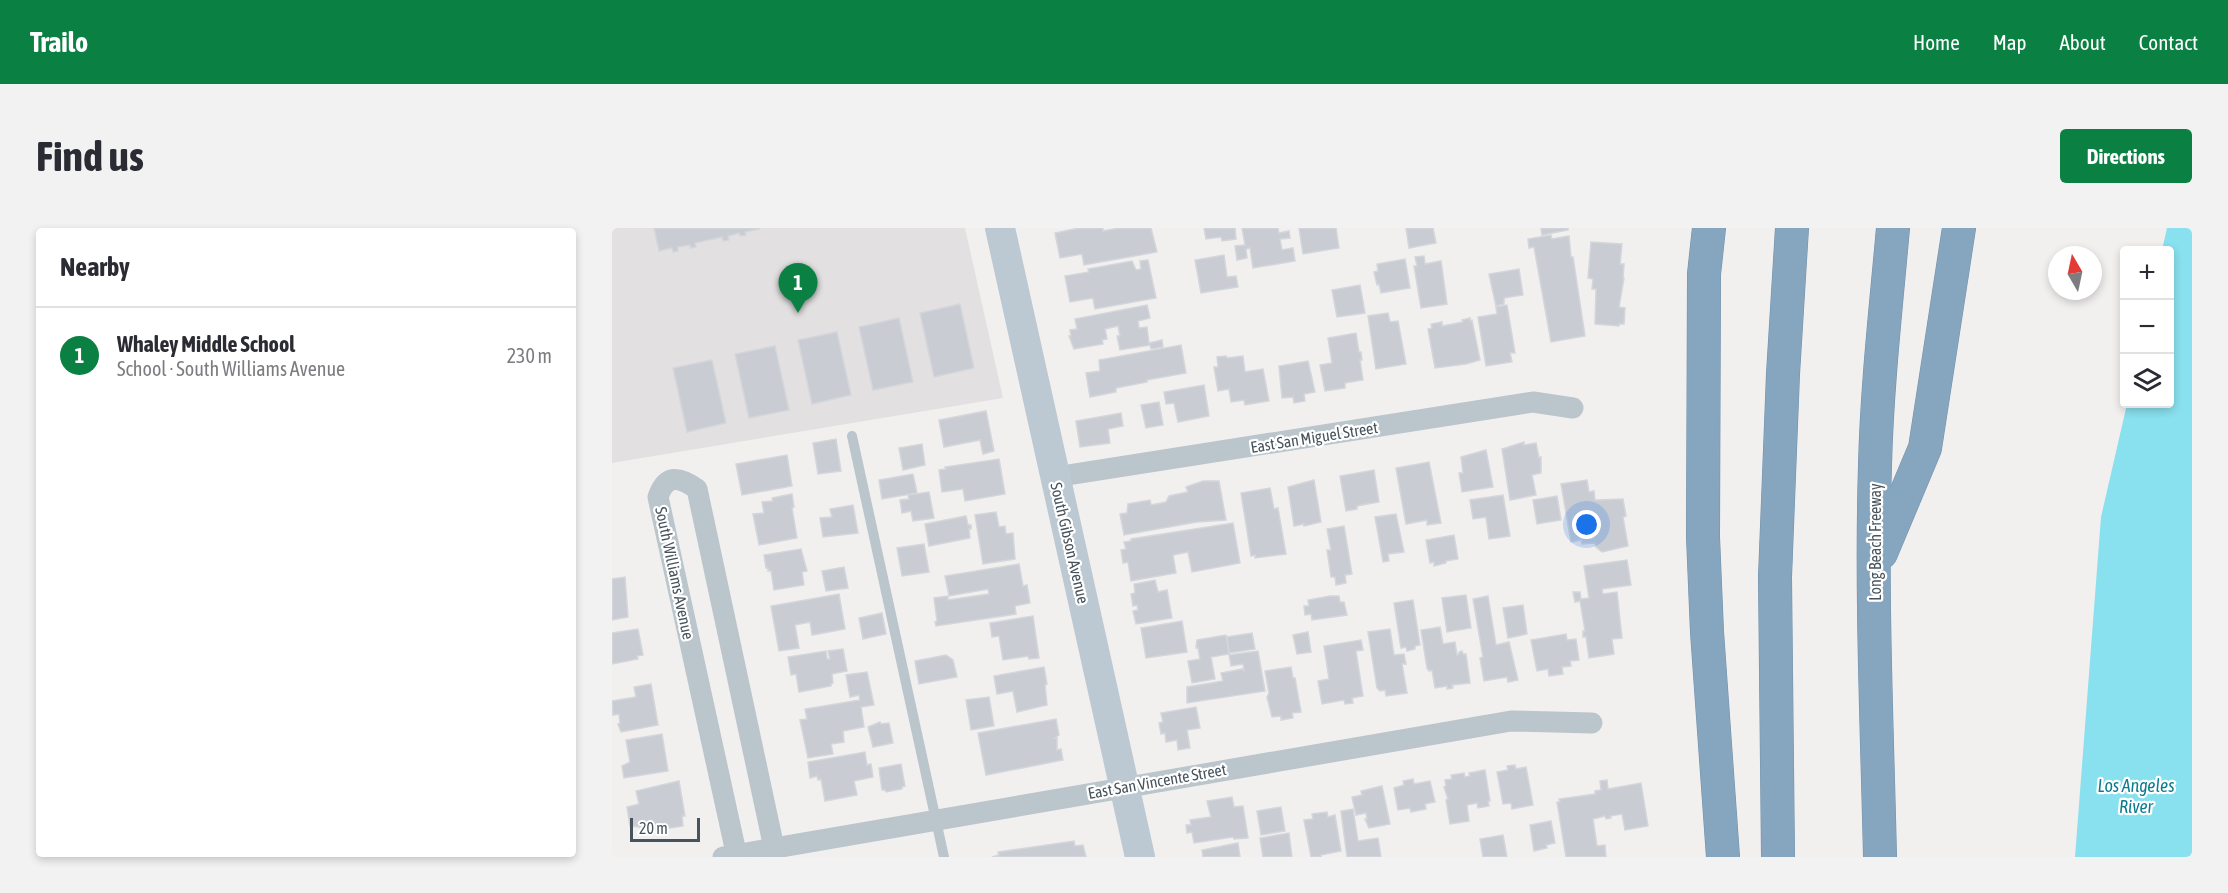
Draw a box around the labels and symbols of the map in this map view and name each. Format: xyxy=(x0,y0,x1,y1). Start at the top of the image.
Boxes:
north arrow xyxy=(2048,246,2102,300)
pin: 1 xyxy=(778,264,818,313)
street label: East San Miguel Street xyxy=(1249,418,1379,457)
street label: South Gibson Avenue xyxy=(1047,481,1093,605)
street label: Long Beach Freeway xyxy=(1866,483,1885,601)
street label: South Williams Avenue xyxy=(652,505,698,641)
your location xyxy=(1572,510,1601,539)
street label: East San Vincente Street xyxy=(1086,760,1228,802)
water label: Los Angeles River xyxy=(2097,775,2175,817)
scale bar xyxy=(630,815,700,842)

